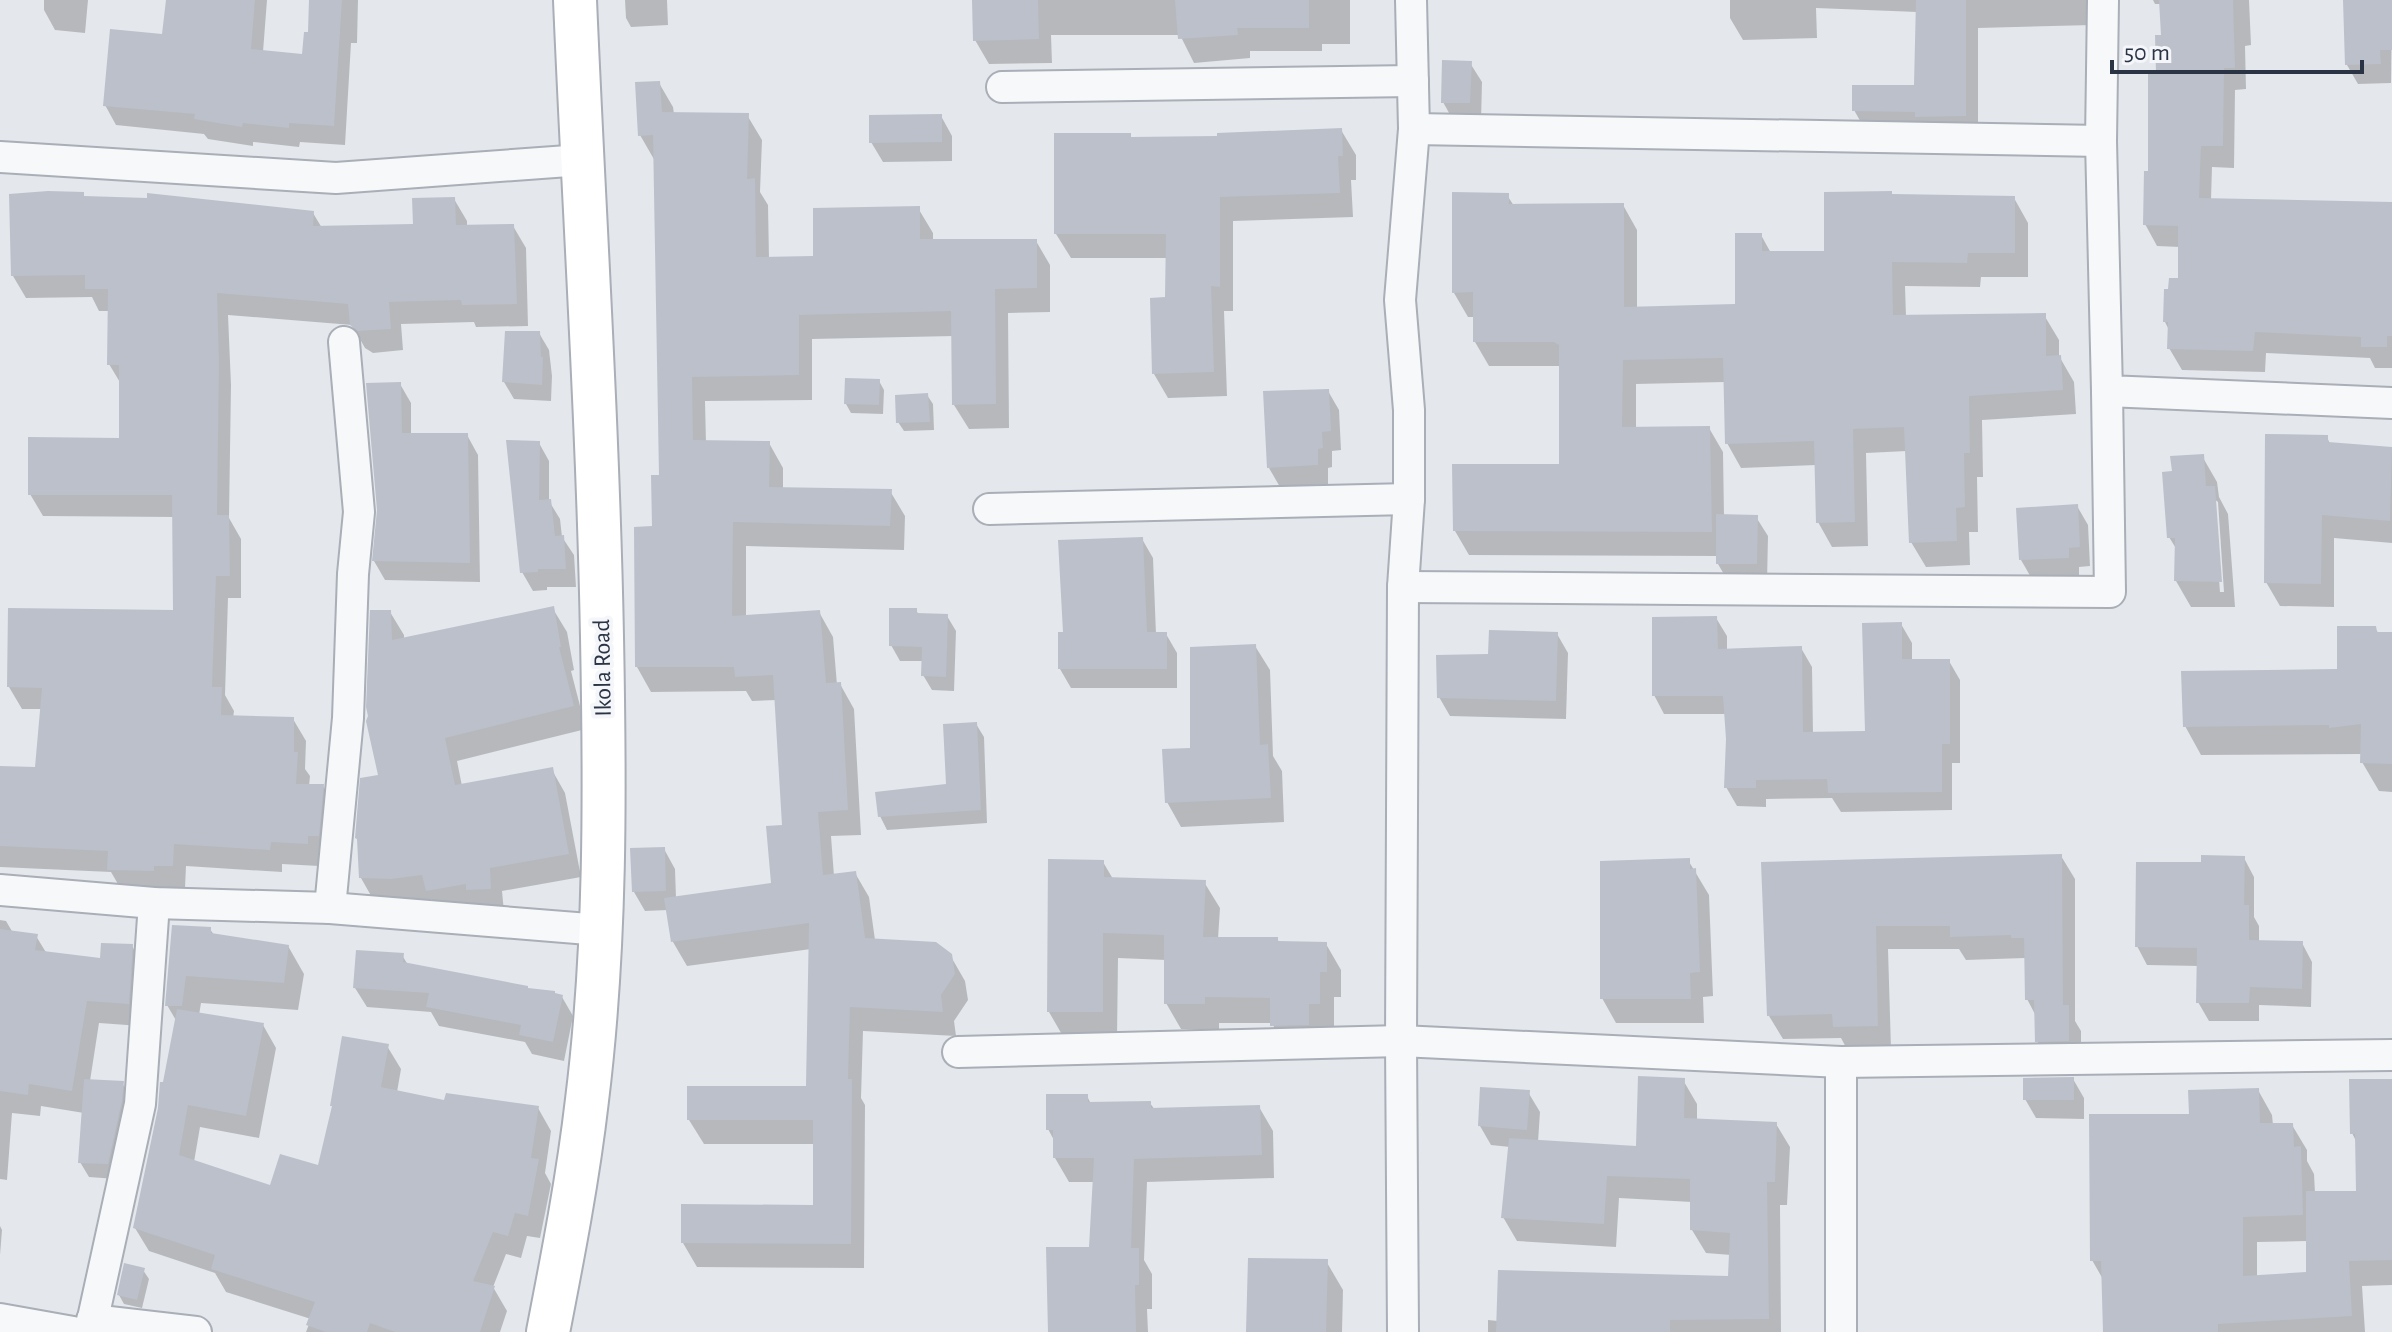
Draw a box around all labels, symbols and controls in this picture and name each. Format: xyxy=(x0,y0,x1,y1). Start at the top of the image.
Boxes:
scale bar xyxy=(2112,24,2362,74)
text: 50 m xyxy=(2124,41,2170,65)
street label: Ikola Road xyxy=(590,619,616,717)

